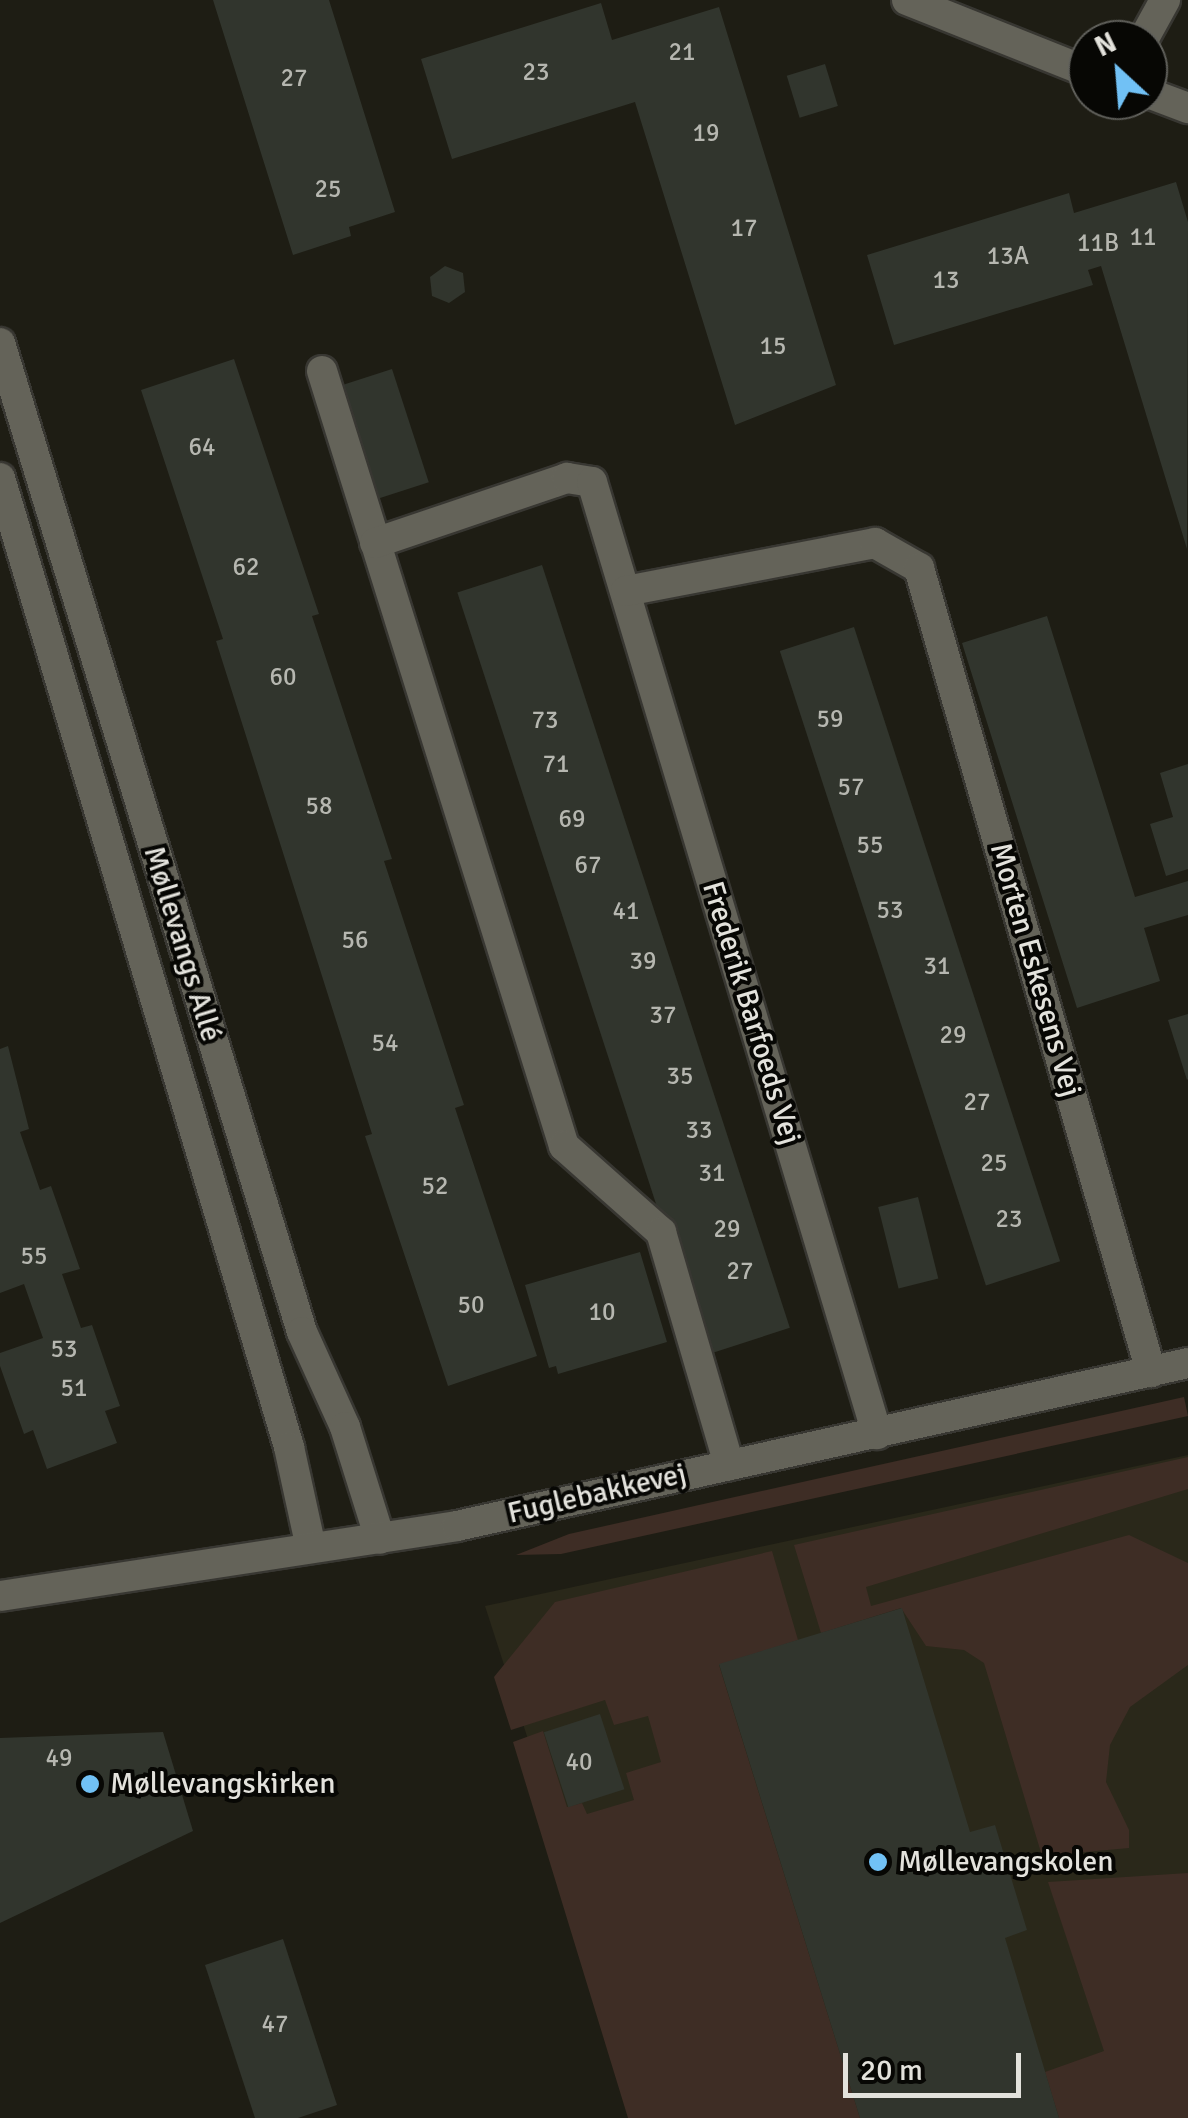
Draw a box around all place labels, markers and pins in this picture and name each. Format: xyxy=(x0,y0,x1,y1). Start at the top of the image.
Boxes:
place label: Møllevangskirken xyxy=(110,1766,336,1802)
marker: Møllevangskirken xyxy=(79,1773,101,1795)
place label: Møllevangskolen xyxy=(898,1844,1114,1880)
marker: Møllevangskolen xyxy=(867,1851,889,1873)

